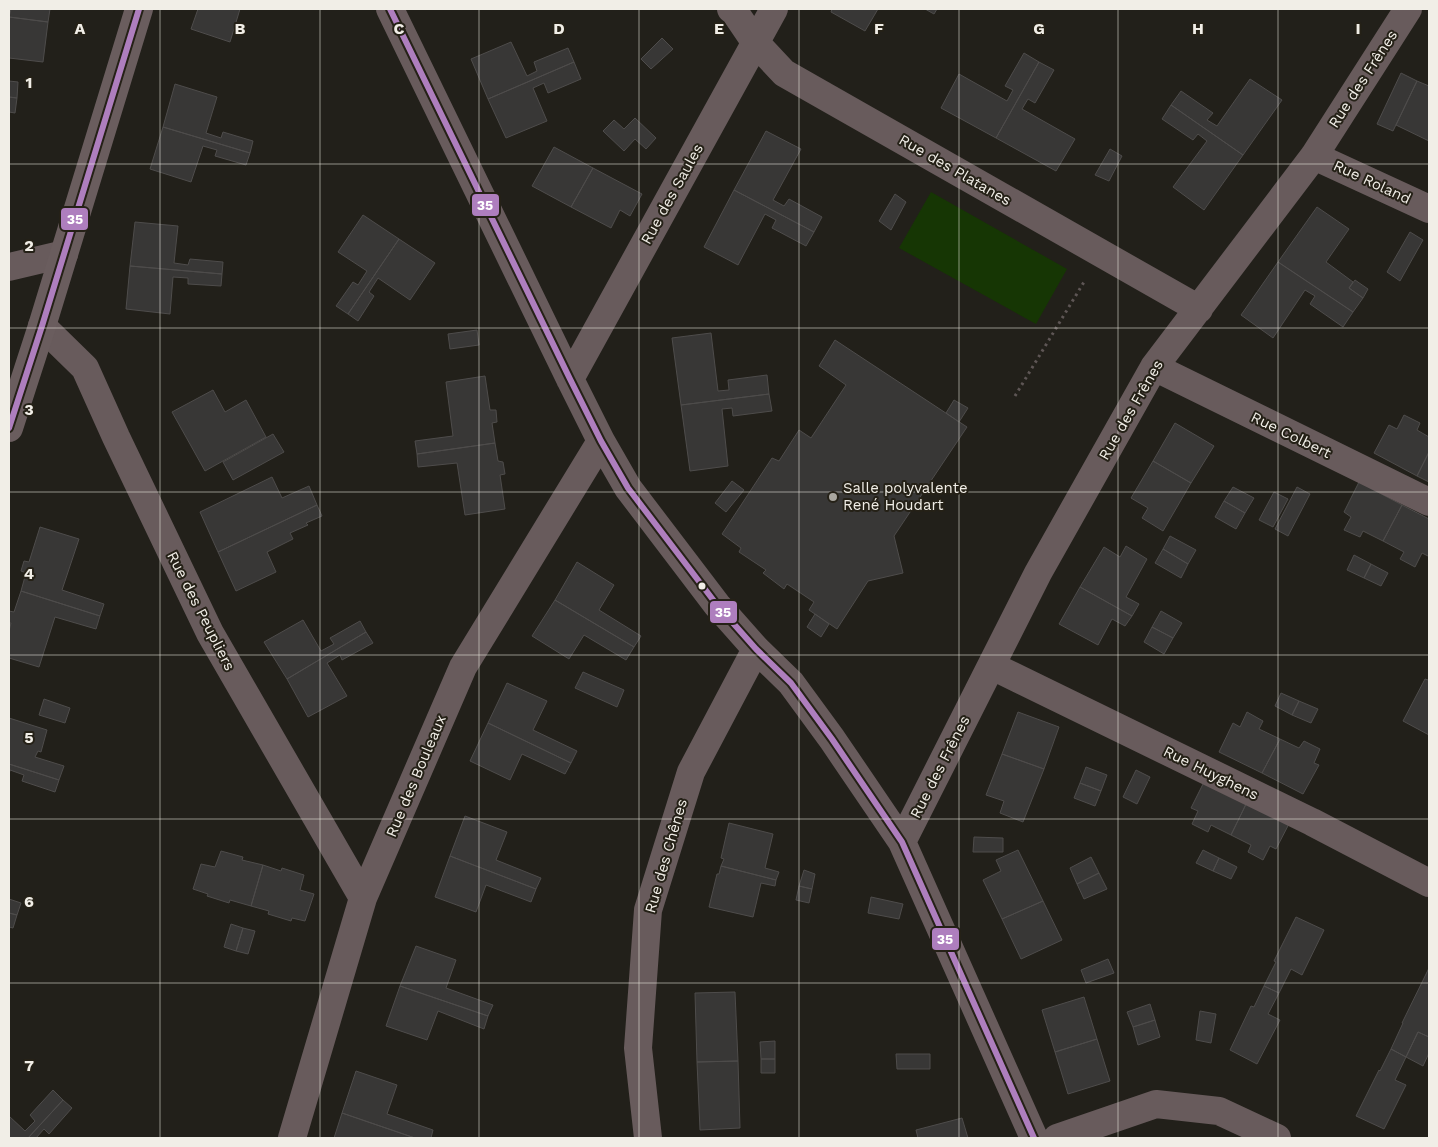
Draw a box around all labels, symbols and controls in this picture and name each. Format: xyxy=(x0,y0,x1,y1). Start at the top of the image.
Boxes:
text: A xyxy=(75,19,86,38)
text: B xyxy=(235,19,246,38)
text: C xyxy=(394,19,405,38)
text: D xyxy=(553,19,565,38)
text: E xyxy=(714,19,724,38)
text: F xyxy=(874,19,884,38)
text: G xyxy=(1033,19,1045,38)
text: H xyxy=(1192,19,1204,38)
text: I xyxy=(1355,19,1361,38)
street label: Rue des Frênes xyxy=(1325,27,1401,131)
text: 1 xyxy=(26,73,32,92)
street label: Rue des Platanes xyxy=(896,131,1014,209)
street label: Rue des Saules xyxy=(637,140,707,247)
street label: Rue Roland xyxy=(1330,156,1414,208)
line badge: 35 xyxy=(471,193,500,217)
text: 35 xyxy=(477,197,493,213)
line badge: 35 xyxy=(60,207,89,231)
text: 35 xyxy=(67,211,83,227)
text: 2 xyxy=(24,236,34,255)
street label: Rue des Frênes xyxy=(1095,357,1167,463)
text: 3 xyxy=(24,400,34,419)
street label: Rue Colbert xyxy=(1248,408,1335,462)
place label: Salle polyvalente René Houdart xyxy=(843,479,968,514)
marker: Salle polyvalente René Houdart xyxy=(827,491,839,503)
street label: Rue des Peupliers xyxy=(163,548,239,674)
text: 4 xyxy=(24,564,34,583)
unlabelled marker xyxy=(697,581,707,591)
line badge: 35 xyxy=(709,600,738,624)
text: 35 xyxy=(715,604,731,620)
street label: Rue des Bouleaux xyxy=(382,712,450,840)
street label: Rue des Frênes xyxy=(906,713,974,821)
text: 5 xyxy=(24,728,34,747)
street label: Rue Huyghens xyxy=(1160,742,1262,804)
street label: Rue des Chênes xyxy=(641,797,691,915)
text: 6 xyxy=(24,892,34,911)
line badge: 35 xyxy=(931,927,960,951)
text: 35 xyxy=(937,931,953,947)
text: 7 xyxy=(24,1056,34,1075)

